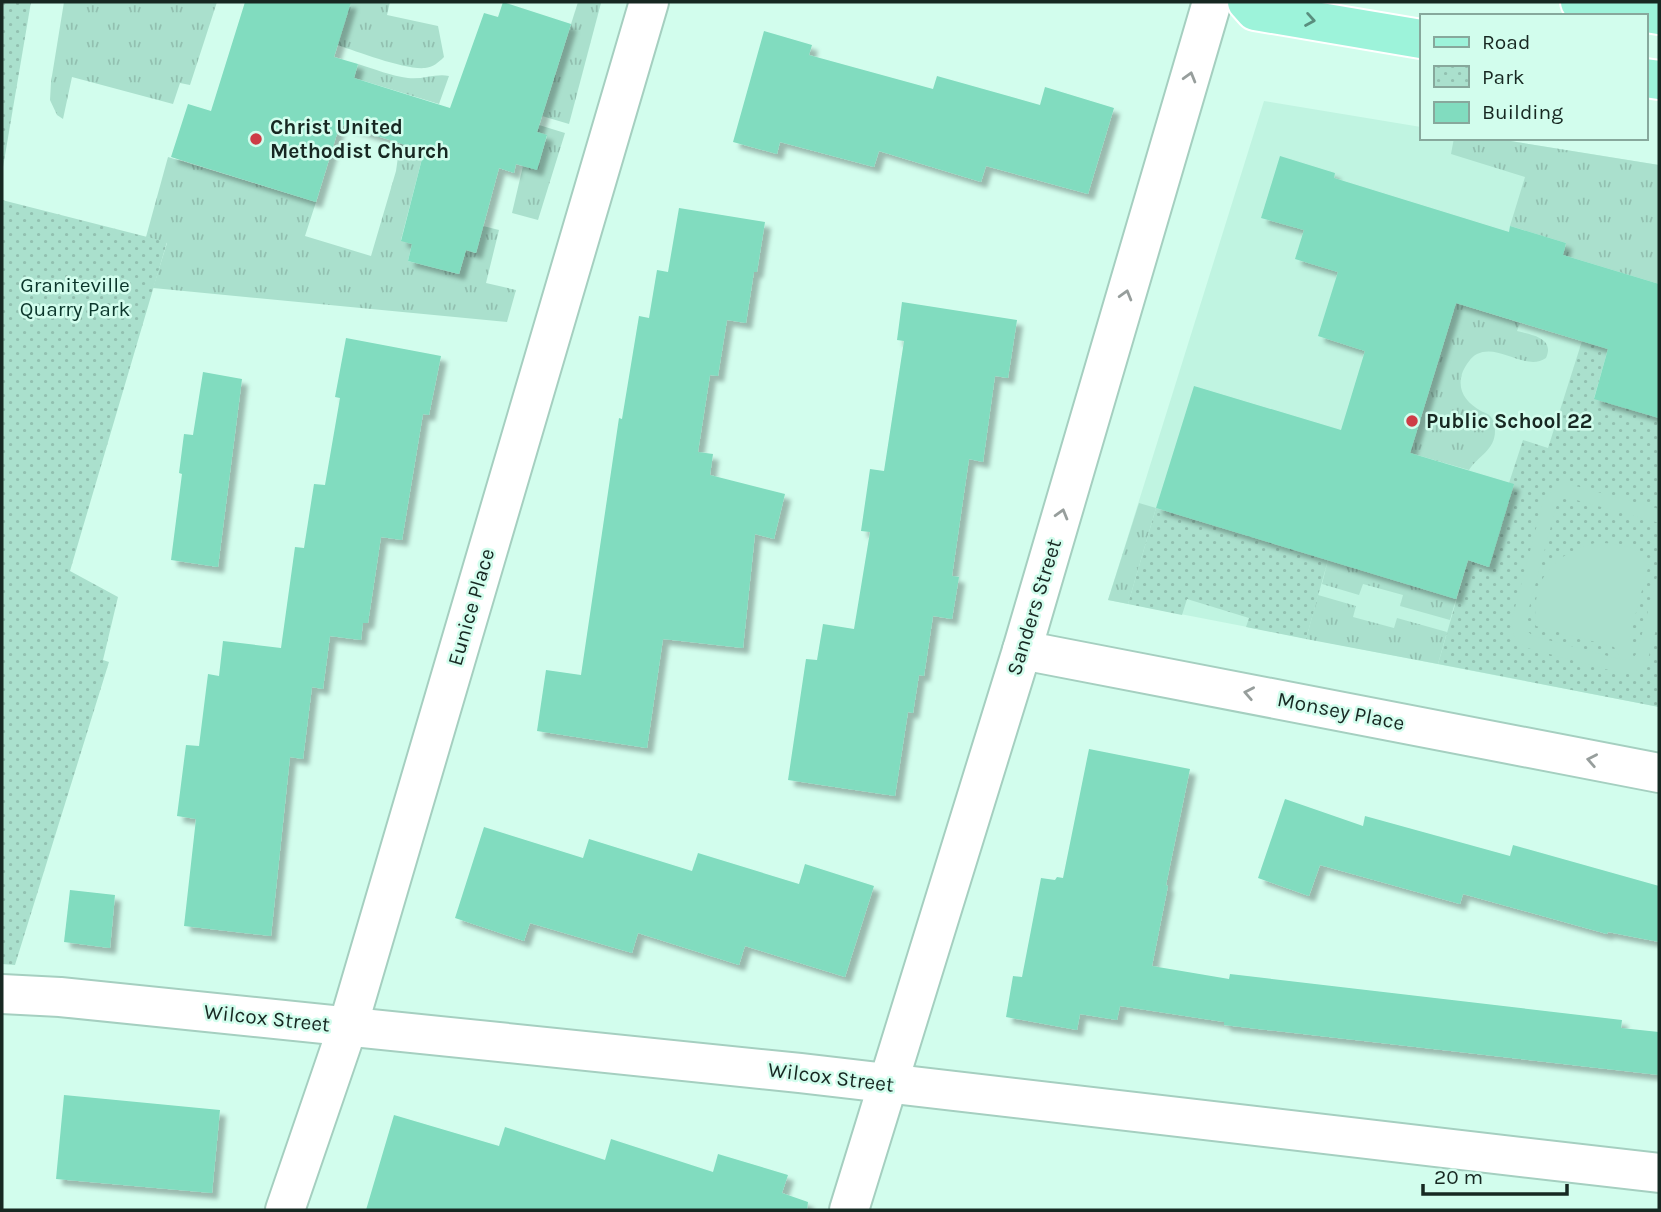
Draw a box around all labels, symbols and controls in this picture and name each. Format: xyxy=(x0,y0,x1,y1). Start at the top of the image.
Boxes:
one-way arrow xyxy=(1304,12,1316,27)
legend xyxy=(1420,14,1647,140)
text: Road xyxy=(1482,30,1530,54)
text: Park xyxy=(1482,65,1525,89)
one-way arrow xyxy=(1182,71,1196,83)
text: Building xyxy=(1482,100,1563,124)
place label: Christ United Methodist Church xyxy=(270,115,449,163)
marker: Christ United Methodist Church xyxy=(248,131,264,147)
park label: Graniteville Quarry Park xyxy=(20,273,130,321)
one-way arrow xyxy=(1118,290,1132,302)
place label: Public School 22 xyxy=(1426,409,1592,433)
marker: Public School 22 xyxy=(1404,413,1420,429)
one-way arrow xyxy=(1053,508,1068,520)
street label: Sanders Street xyxy=(1002,536,1066,678)
street label: Eunice Place xyxy=(443,546,499,668)
one-way arrow xyxy=(1243,687,1255,702)
street label: Monsey Place xyxy=(1275,687,1407,735)
one-way arrow xyxy=(1586,753,1598,768)
street label: Wilcox Street xyxy=(203,999,331,1037)
street label: Wilcox Street xyxy=(767,1057,895,1097)
scale bar xyxy=(1423,1152,1566,1196)
text: 20 m xyxy=(1434,1165,1483,1189)

